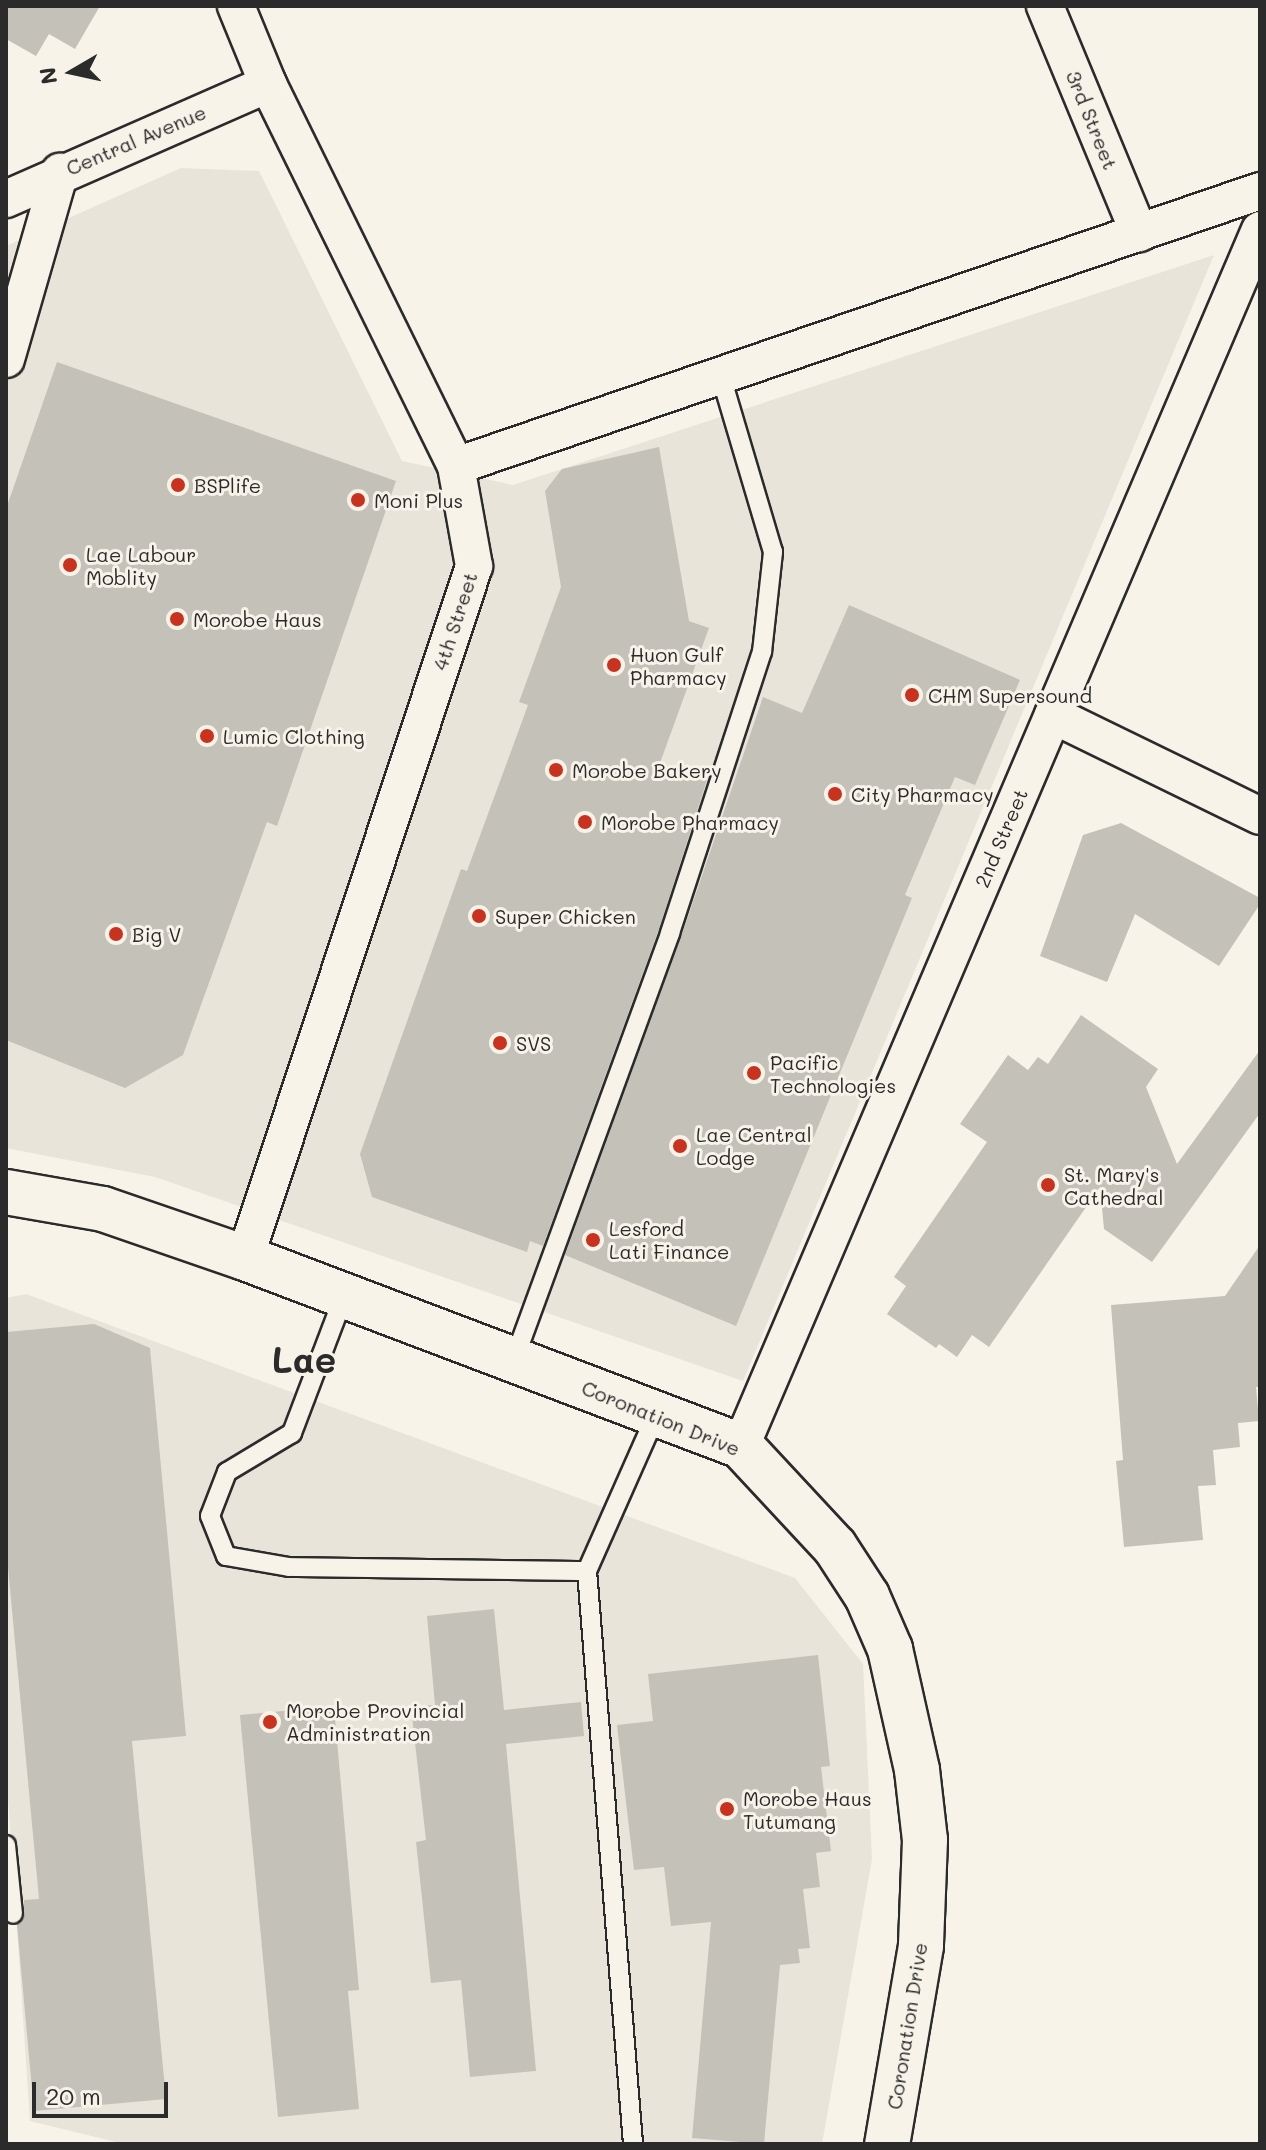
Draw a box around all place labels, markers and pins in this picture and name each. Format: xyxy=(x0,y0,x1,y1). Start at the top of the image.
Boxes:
place label: BSPlife xyxy=(194,473,261,497)
marker: BSPlife xyxy=(169,476,187,494)
place label: Moni Plus xyxy=(374,488,463,512)
marker: Moni Plus xyxy=(349,491,367,509)
place label: Lae Labour Moblity xyxy=(86,542,196,589)
marker: Lae Labour Moblity xyxy=(61,556,79,574)
place label: Morobe Haus xyxy=(193,607,322,631)
marker: Morobe Haus xyxy=(168,610,186,628)
place label: Huon Gulf Pharmacy xyxy=(630,642,727,689)
marker: Huon Gulf Pharmacy xyxy=(605,656,623,674)
place label: CHM Supersound xyxy=(928,683,1092,707)
marker: CHM Supersound xyxy=(903,686,921,704)
place label: Lumic Clothing xyxy=(223,724,365,748)
marker: Lumic Clothing xyxy=(198,727,216,745)
place label: Morobe Bakery xyxy=(572,758,722,782)
marker: Morobe Bakery xyxy=(547,761,565,779)
place label: City Pharmacy xyxy=(851,782,994,806)
marker: City Pharmacy xyxy=(826,785,844,803)
place label: Morobe Pharmacy xyxy=(601,810,779,834)
marker: Morobe Pharmacy xyxy=(576,813,594,831)
place label: Super Chicken xyxy=(495,904,636,928)
marker: Super Chicken xyxy=(470,907,488,925)
place label: Big V xyxy=(132,922,181,946)
marker: Big V xyxy=(107,925,125,943)
place label: SVS xyxy=(516,1031,551,1055)
marker: SVS xyxy=(491,1034,509,1052)
place label: Pacific Technologies xyxy=(770,1050,896,1097)
marker: Pacific Technologies xyxy=(745,1064,763,1082)
place label: Lae Central Lodge xyxy=(696,1122,812,1169)
marker: Lae Central Lodge xyxy=(671,1137,689,1155)
place label: St. Mary's Cathedral xyxy=(1064,1162,1163,1209)
marker: St. Mary's Cathedral xyxy=(1039,1176,1057,1194)
place label: Lesford Lati Finance xyxy=(609,1216,729,1263)
marker: Lesford Lati Finance xyxy=(584,1231,602,1249)
place label: Morobe Provincial Administration xyxy=(286,1698,464,1745)
marker: Morobe Provincial Administration xyxy=(261,1713,279,1731)
place label: Morobe Haus Tutumang xyxy=(743,1786,872,1833)
marker: Morobe Haus Tutumang xyxy=(718,1800,736,1818)

